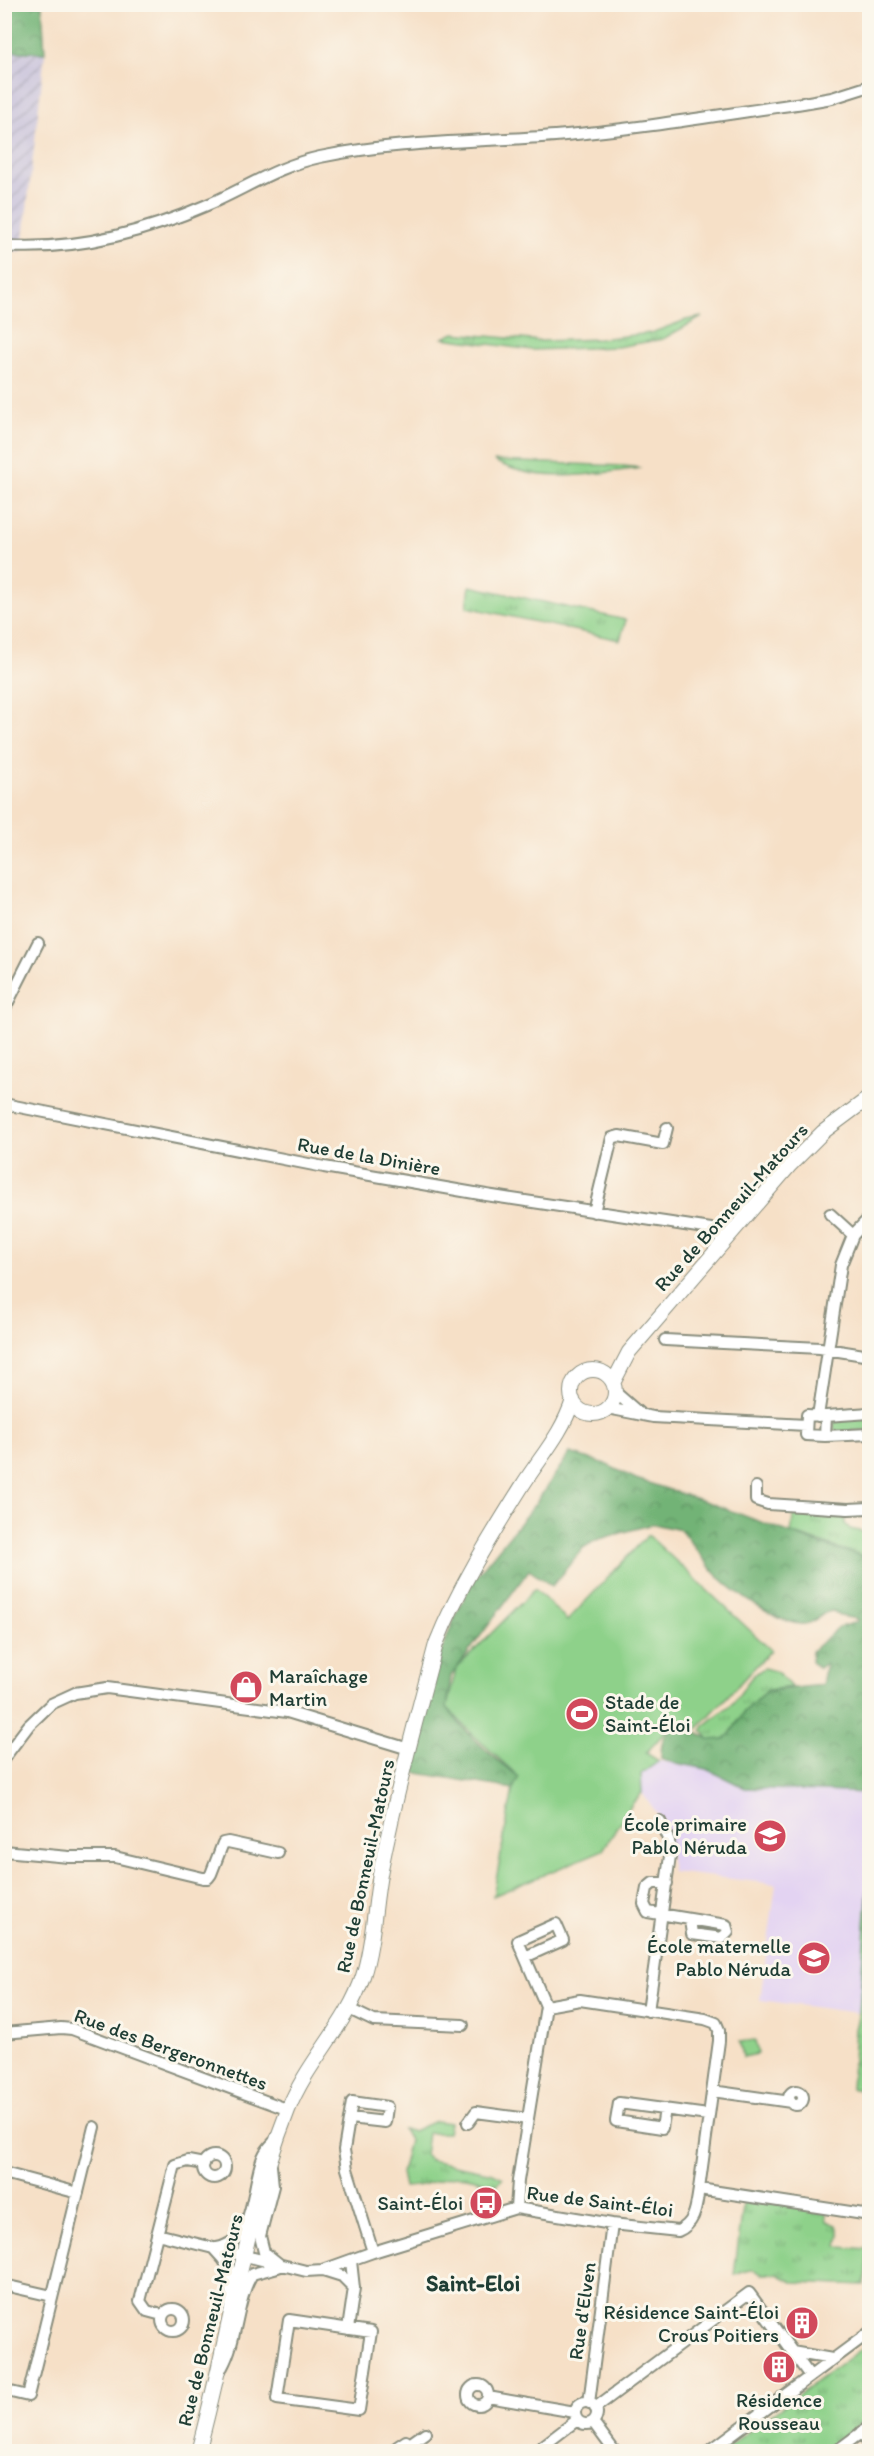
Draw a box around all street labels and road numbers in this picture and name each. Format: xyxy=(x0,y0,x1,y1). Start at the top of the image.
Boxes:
street label: Rue de Bonneuil-Matours xyxy=(649,1118,813,1296)
street label: Rue de la Dinière xyxy=(296,1132,442,1180)
street label: Rue de Bonneuil-Matours xyxy=(331,1757,399,1975)
street label: Rue des Bergeronnettes xyxy=(71,2003,271,2095)
street label: Rue de Saint-Éloi xyxy=(525,2180,675,2222)
street label: Rue de Bonneuil-Matours xyxy=(172,2211,248,2429)
street label: Rue d'Elven xyxy=(563,2260,601,2362)

